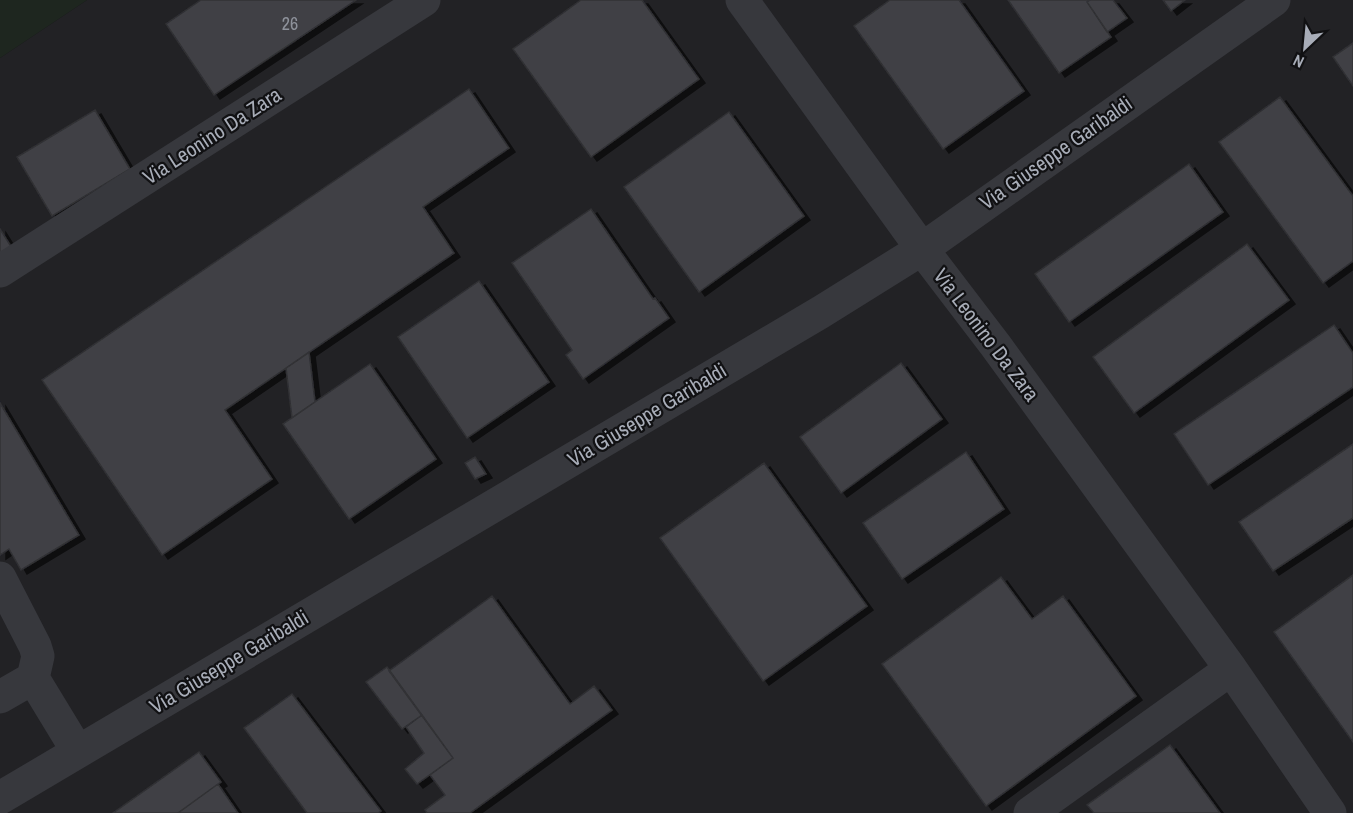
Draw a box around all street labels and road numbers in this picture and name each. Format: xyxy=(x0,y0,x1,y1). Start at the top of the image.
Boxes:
street label: Via Leonino Da Zara xyxy=(137,80,287,191)
street label: Via Giuseppe Garibaldi xyxy=(973,89,1138,216)
street label: Via Leonino Da Zara xyxy=(927,262,1046,407)
street label: Via Giuseppe Garibaldi xyxy=(562,356,732,474)
street label: Via Giuseppe Garibaldi xyxy=(144,603,314,721)

